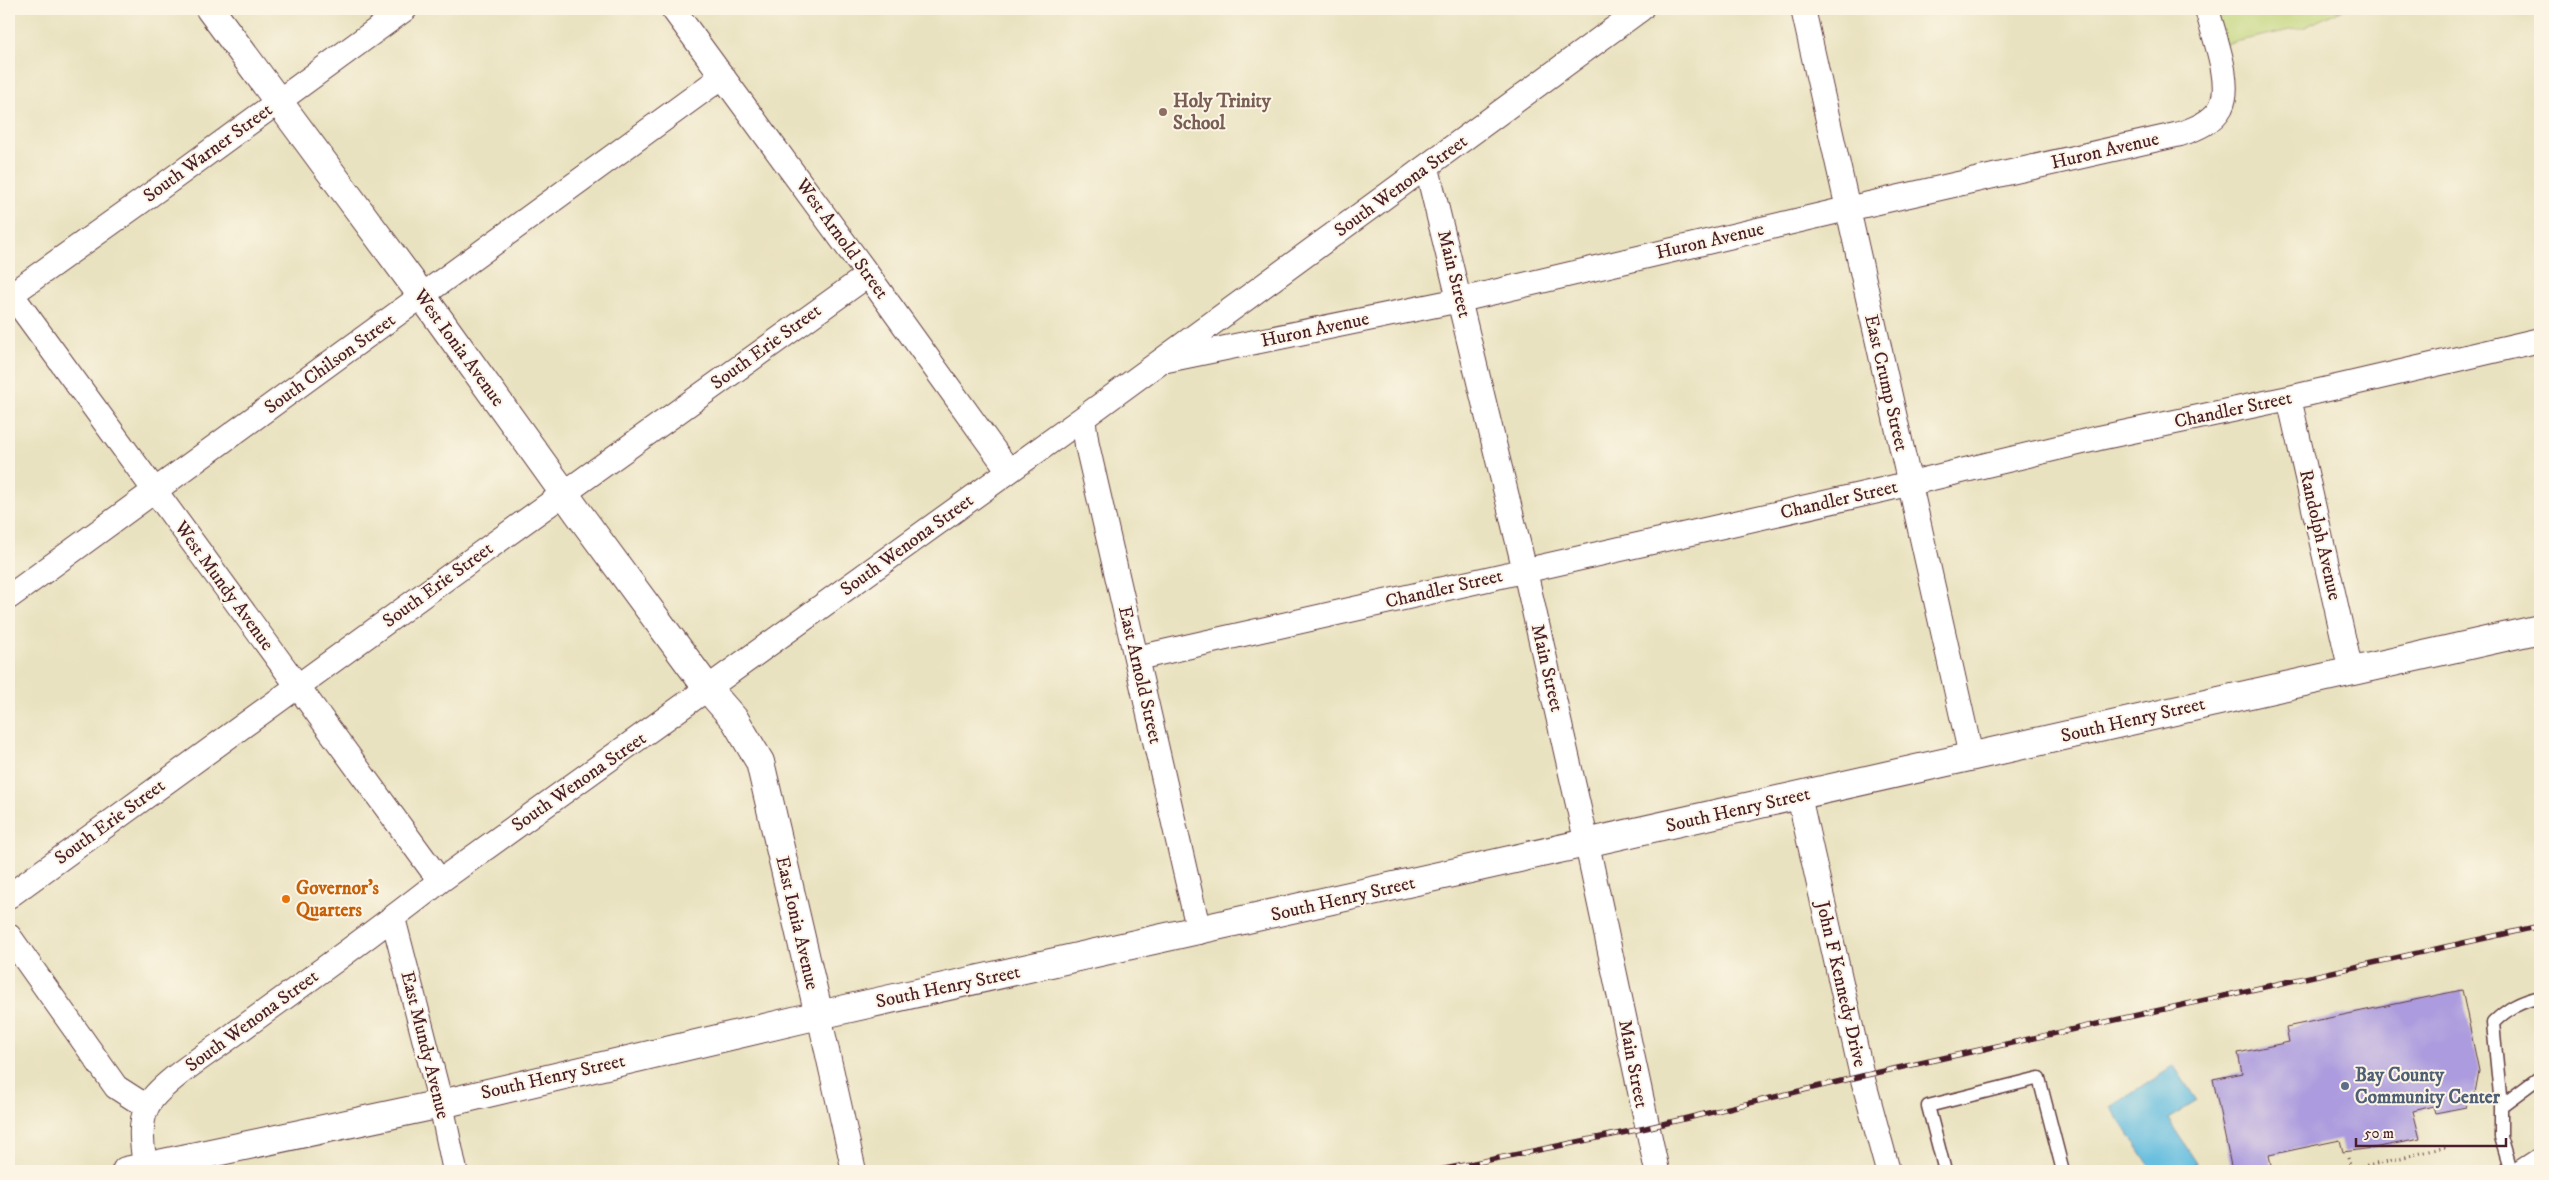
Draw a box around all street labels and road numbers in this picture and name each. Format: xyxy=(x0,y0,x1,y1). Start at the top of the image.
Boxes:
street label: South Warner Street xyxy=(139,99,277,207)
street label: Huron Avenue xyxy=(2049,127,2161,175)
street label: South Wenona Street xyxy=(1330,130,1472,242)
street label: West Arnold Street xyxy=(790,173,893,304)
street label: Huron Avenue xyxy=(1654,217,1766,265)
street label: Main Street xyxy=(1432,228,1476,320)
street label: West Ionia Avenue xyxy=(408,284,509,411)
street label: South Erie Street xyxy=(706,299,826,395)
street label: Huron Avenue xyxy=(1259,307,1371,353)
street label: South Chilson Street xyxy=(260,309,400,419)
street label: East Crump Street xyxy=(1859,312,1913,454)
street label: Chandler Street xyxy=(2172,386,2294,434)
street label: Randolph Avenue xyxy=(2294,468,2346,603)
street label: Chandler Street xyxy=(1778,475,1900,525)
street label: South Wenona Street xyxy=(836,489,978,601)
street label: West Mundy Avenue xyxy=(169,516,279,655)
street label: South Erie Street xyxy=(378,537,498,633)
street label: Chandler Street xyxy=(1383,564,1505,614)
street label: East Arnold Street xyxy=(1113,604,1167,746)
street label: Main Street xyxy=(1526,622,1568,714)
street label: South Henry Street xyxy=(2059,692,2207,748)
street label: South Wenona Street xyxy=(507,727,651,837)
street label: South Erie Street xyxy=(50,774,170,870)
street label: South Henry Street xyxy=(1664,782,1812,838)
street label: East Ionia Avenue xyxy=(770,854,824,992)
street label: South Henry Street xyxy=(1269,871,1417,927)
street label: John F Kennedy Drive xyxy=(1810,897,1871,1069)
street label: South Henry Street xyxy=(874,960,1022,1014)
street label: South Wenona Street xyxy=(181,965,323,1077)
street label: East Mundy Avenue xyxy=(396,969,454,1121)
street label: Main Street xyxy=(1613,1018,1653,1110)
street label: South Henry Street xyxy=(479,1049,627,1105)

